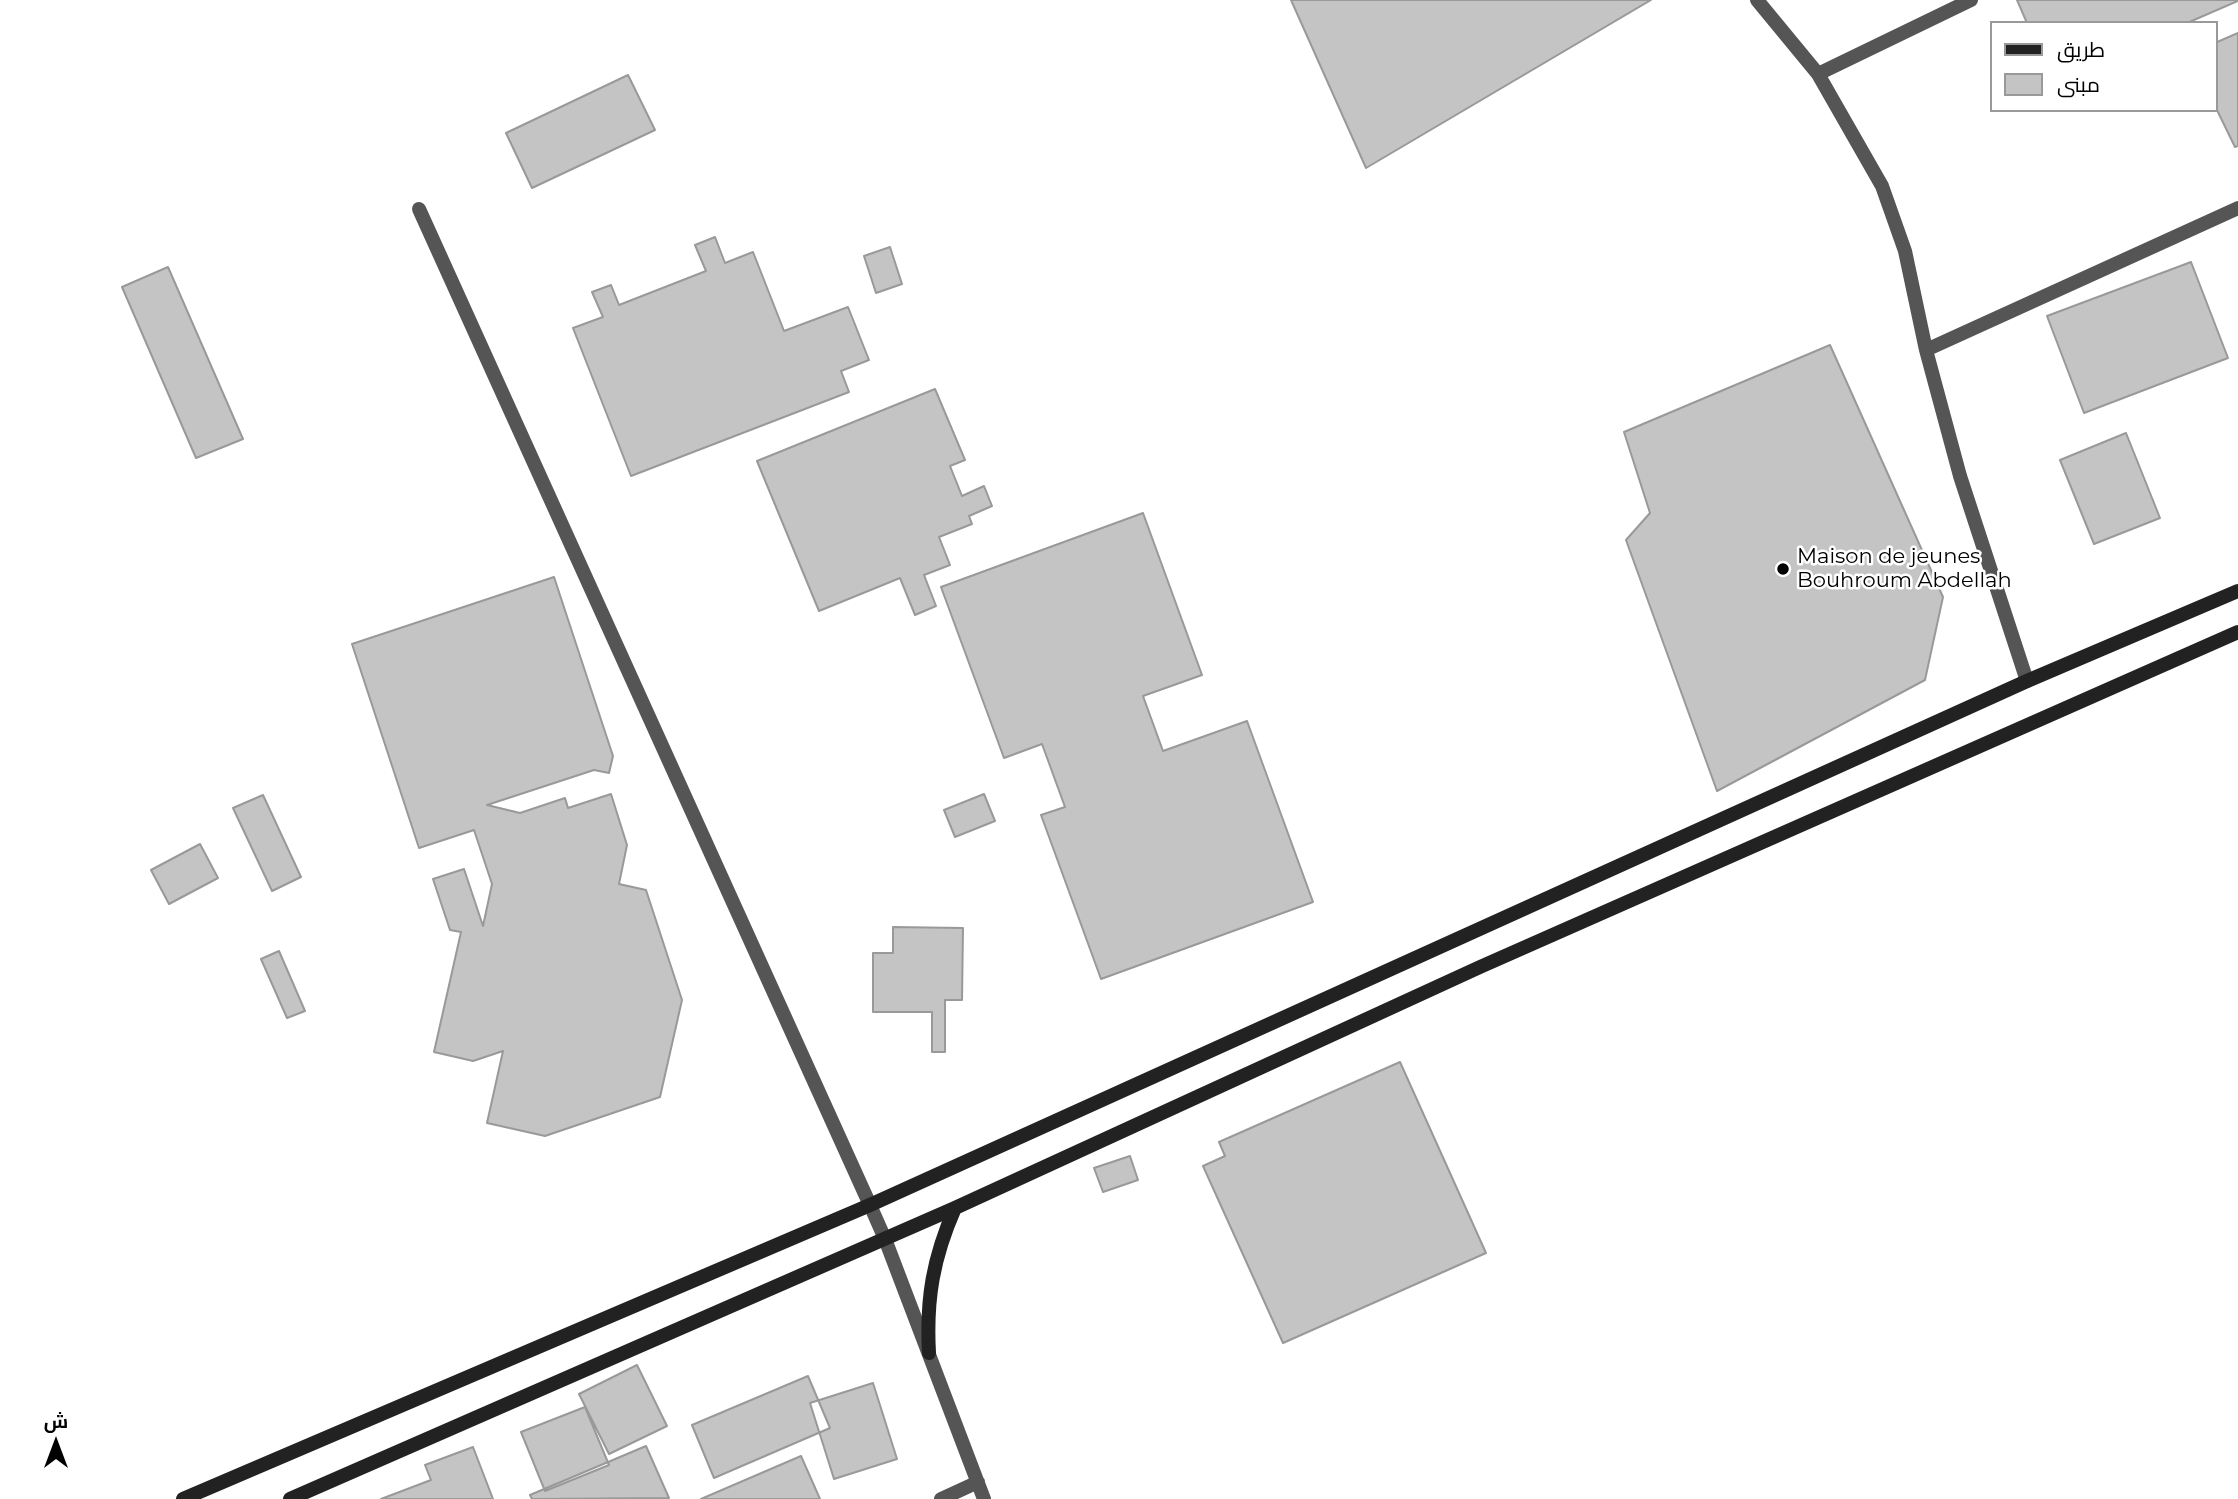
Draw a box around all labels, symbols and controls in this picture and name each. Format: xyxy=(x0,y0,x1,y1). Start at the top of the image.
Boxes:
legend xyxy=(1990,21,2217,112)
text: طريق xyxy=(2057,37,2105,62)
text: مبنى xyxy=(2057,72,2100,97)
place label: Maison de jeunes Bouhroum Abdellah xyxy=(1797,544,2012,594)
marker: Maison de jeunes Bouhroum Abdellah xyxy=(1775,561,1791,577)
north arrow xyxy=(21,1408,91,1478)
text: ش xyxy=(44,1410,68,1433)

